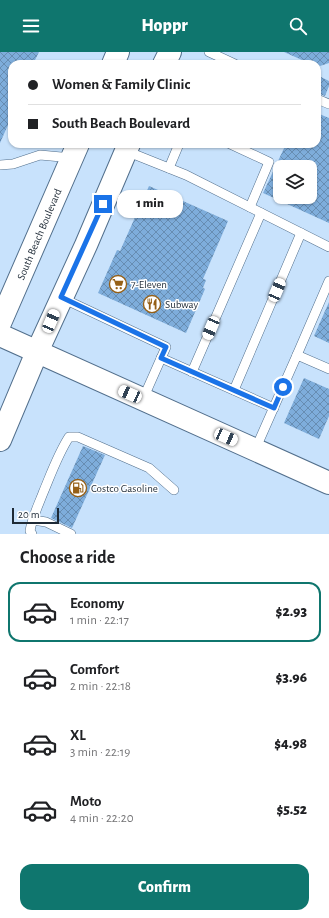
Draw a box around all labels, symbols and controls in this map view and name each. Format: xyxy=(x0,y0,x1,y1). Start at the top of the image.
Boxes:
icon: menu xyxy=(20,15,42,37)
icon: search xyxy=(287,15,309,37)
text: Hoppr xyxy=(141,17,188,35)
text: Women & Family Clinic xyxy=(52,77,190,92)
text: South Beach Boulevard xyxy=(52,116,190,131)
map controls xyxy=(273,160,317,204)
button: layers xyxy=(273,160,317,204)
street label: South Beach Boulevard xyxy=(15,187,64,281)
callout: 1 min xyxy=(117,190,183,218)
route end xyxy=(94,195,112,213)
text: 1 min xyxy=(136,197,164,210)
supermarket icon: 7-Eleven xyxy=(108,274,128,294)
car xyxy=(267,277,287,303)
place label: 7-Eleven xyxy=(131,279,167,290)
restaurant icon: Subway xyxy=(142,294,162,314)
place label: Subway xyxy=(165,299,198,310)
car xyxy=(41,308,61,334)
car xyxy=(201,315,221,341)
route start xyxy=(274,378,292,396)
car xyxy=(117,384,143,404)
car xyxy=(213,427,239,447)
fuel station icon: Costco Gasoline xyxy=(68,478,88,498)
place label: Costco Gasoline xyxy=(91,483,158,494)
scale bar xyxy=(12,506,59,525)
text: 20 m xyxy=(18,509,39,520)
text: Choose a ride xyxy=(20,549,115,567)
icon: car xyxy=(22,594,58,630)
text: Economy xyxy=(70,596,124,611)
text: $2.93 xyxy=(276,604,307,619)
text: 1 min · 22:17 xyxy=(70,614,129,627)
icon: car xyxy=(22,660,58,696)
text: Comfort xyxy=(70,662,119,677)
text: $3.96 xyxy=(275,670,307,685)
text: 2 min · 22:18 xyxy=(70,680,131,693)
icon: car xyxy=(22,726,58,762)
text: XL xyxy=(70,728,86,743)
text: $4.98 xyxy=(274,736,307,751)
text: 3 min · 22:19 xyxy=(70,746,130,759)
icon: car xyxy=(22,792,58,828)
text: Moto xyxy=(70,794,102,809)
text: $5.52 xyxy=(276,802,307,817)
text: 4 min · 22:20 xyxy=(70,812,134,825)
button: Confirm xyxy=(20,864,309,910)

